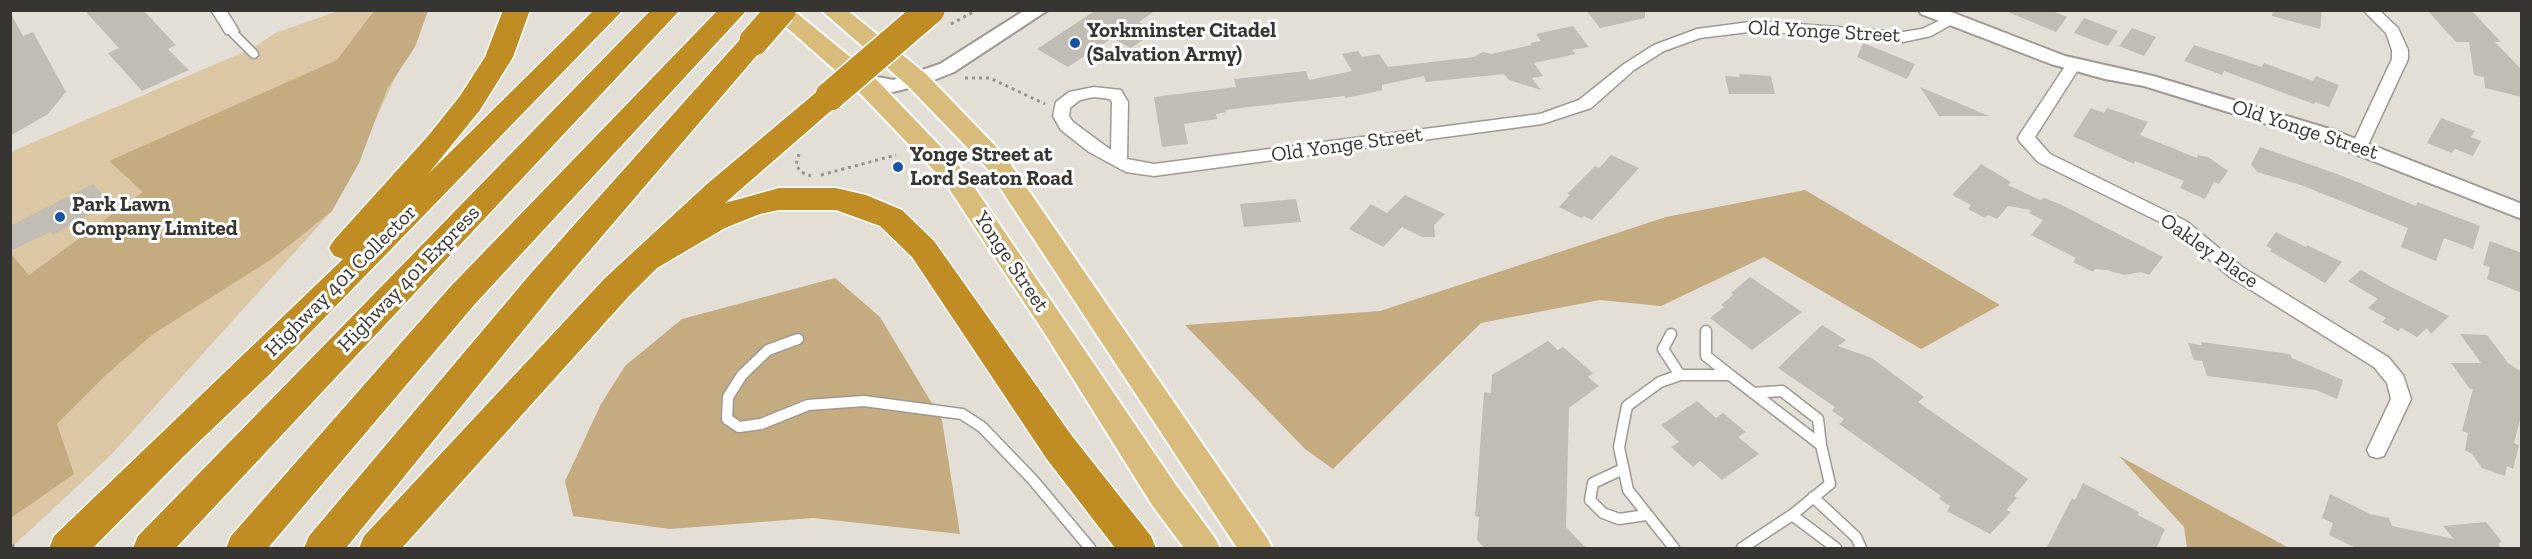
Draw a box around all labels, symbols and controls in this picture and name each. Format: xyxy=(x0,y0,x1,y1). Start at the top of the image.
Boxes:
street label: Old Yonge Street xyxy=(1747,15,1901,49)
place label: Yorkminster Citadel (Salvation Army) xyxy=(1087,18,1276,68)
marker: Yorkminster Citadel (Salvation Army) xyxy=(1068,36,1082,50)
street label: Old Yonge Street xyxy=(2229,94,2381,166)
street label: Old Yonge Street xyxy=(1270,122,1424,168)
place label: Yonge Street at Lord Seaton Road xyxy=(910,142,1073,192)
marker: Yonge Street at Lord Seaton Road xyxy=(891,160,905,174)
place label: Park Lawn Company Limited xyxy=(72,192,238,242)
street label: Highway 401 Collector xyxy=(260,200,422,362)
street label: Highway 401 Express xyxy=(333,200,485,358)
street label: Yonge Street xyxy=(968,207,1054,317)
street label: Oakley Place xyxy=(2155,208,2263,294)
marker: Park Lawn Company Limited xyxy=(53,210,67,224)

